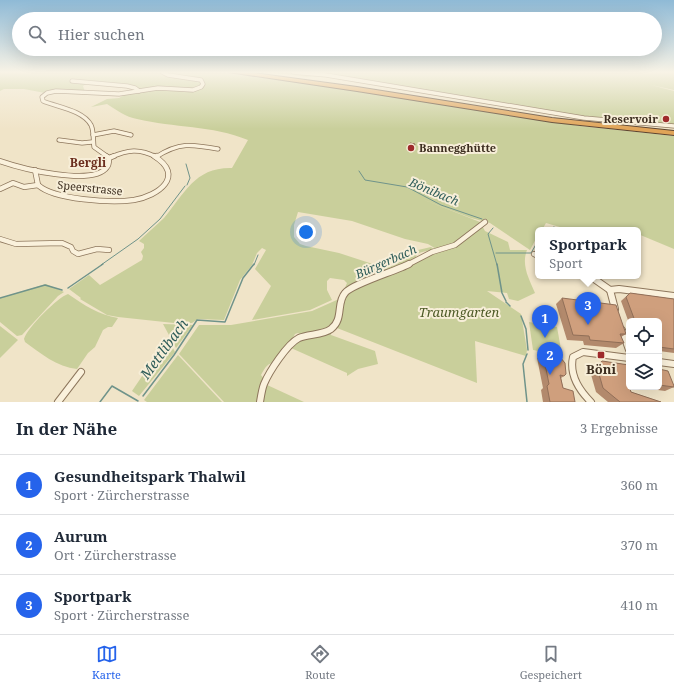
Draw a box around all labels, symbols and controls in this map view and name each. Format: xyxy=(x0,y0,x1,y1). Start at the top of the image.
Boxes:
search box xyxy=(12,12,662,56)
icon: search xyxy=(26,23,48,45)
text: Hier suchen xyxy=(58,24,145,44)
place label: Reservoir xyxy=(603,111,658,126)
marker: Reservoir xyxy=(661,114,671,124)
place label: Bannegghütte xyxy=(419,140,496,155)
marker: Bannegghütte xyxy=(406,143,416,153)
district label: Bergli xyxy=(70,154,107,171)
water label: Bönibach xyxy=(406,173,462,210)
street label: Speerstrasse xyxy=(57,177,124,198)
your location xyxy=(296,222,316,242)
popup xyxy=(535,227,641,279)
text: Sportpark xyxy=(549,234,627,254)
water label: Bürgerbach xyxy=(352,240,419,283)
text: Sport xyxy=(549,254,582,272)
pin: 3 xyxy=(575,292,601,325)
park label: Traumgarten xyxy=(419,303,499,321)
pin: 1 xyxy=(532,305,558,338)
water label: Mettlibach xyxy=(135,314,192,383)
map controls xyxy=(626,318,662,390)
button: locate xyxy=(626,318,662,354)
pin: 2 xyxy=(537,342,563,375)
marker: Böni xyxy=(596,350,606,360)
button: layers xyxy=(626,354,662,390)
place label: Böni xyxy=(586,360,616,378)
text: In der Nähe xyxy=(16,417,117,440)
text: 3 Ergebnisse xyxy=(580,419,658,437)
text: Gesundheitspark Thalwil xyxy=(54,466,246,486)
text: 1 xyxy=(25,476,33,494)
text: 360 m xyxy=(621,476,658,494)
text: Sport · Zürcherstrasse xyxy=(54,486,189,504)
text: Aurum xyxy=(54,526,108,546)
text: 2 xyxy=(25,536,33,554)
text: 370 m xyxy=(621,536,658,554)
text: Ort · Zürcherstrasse xyxy=(54,546,176,564)
text: Sportpark xyxy=(54,586,132,606)
text: 3 xyxy=(25,596,33,614)
text: 410 m xyxy=(621,596,658,614)
text: Sport · Zürcherstrasse xyxy=(54,606,189,624)
tab: Karte xyxy=(92,643,121,682)
tab: Route xyxy=(305,643,335,682)
tab: Gespeichert xyxy=(520,643,582,682)

